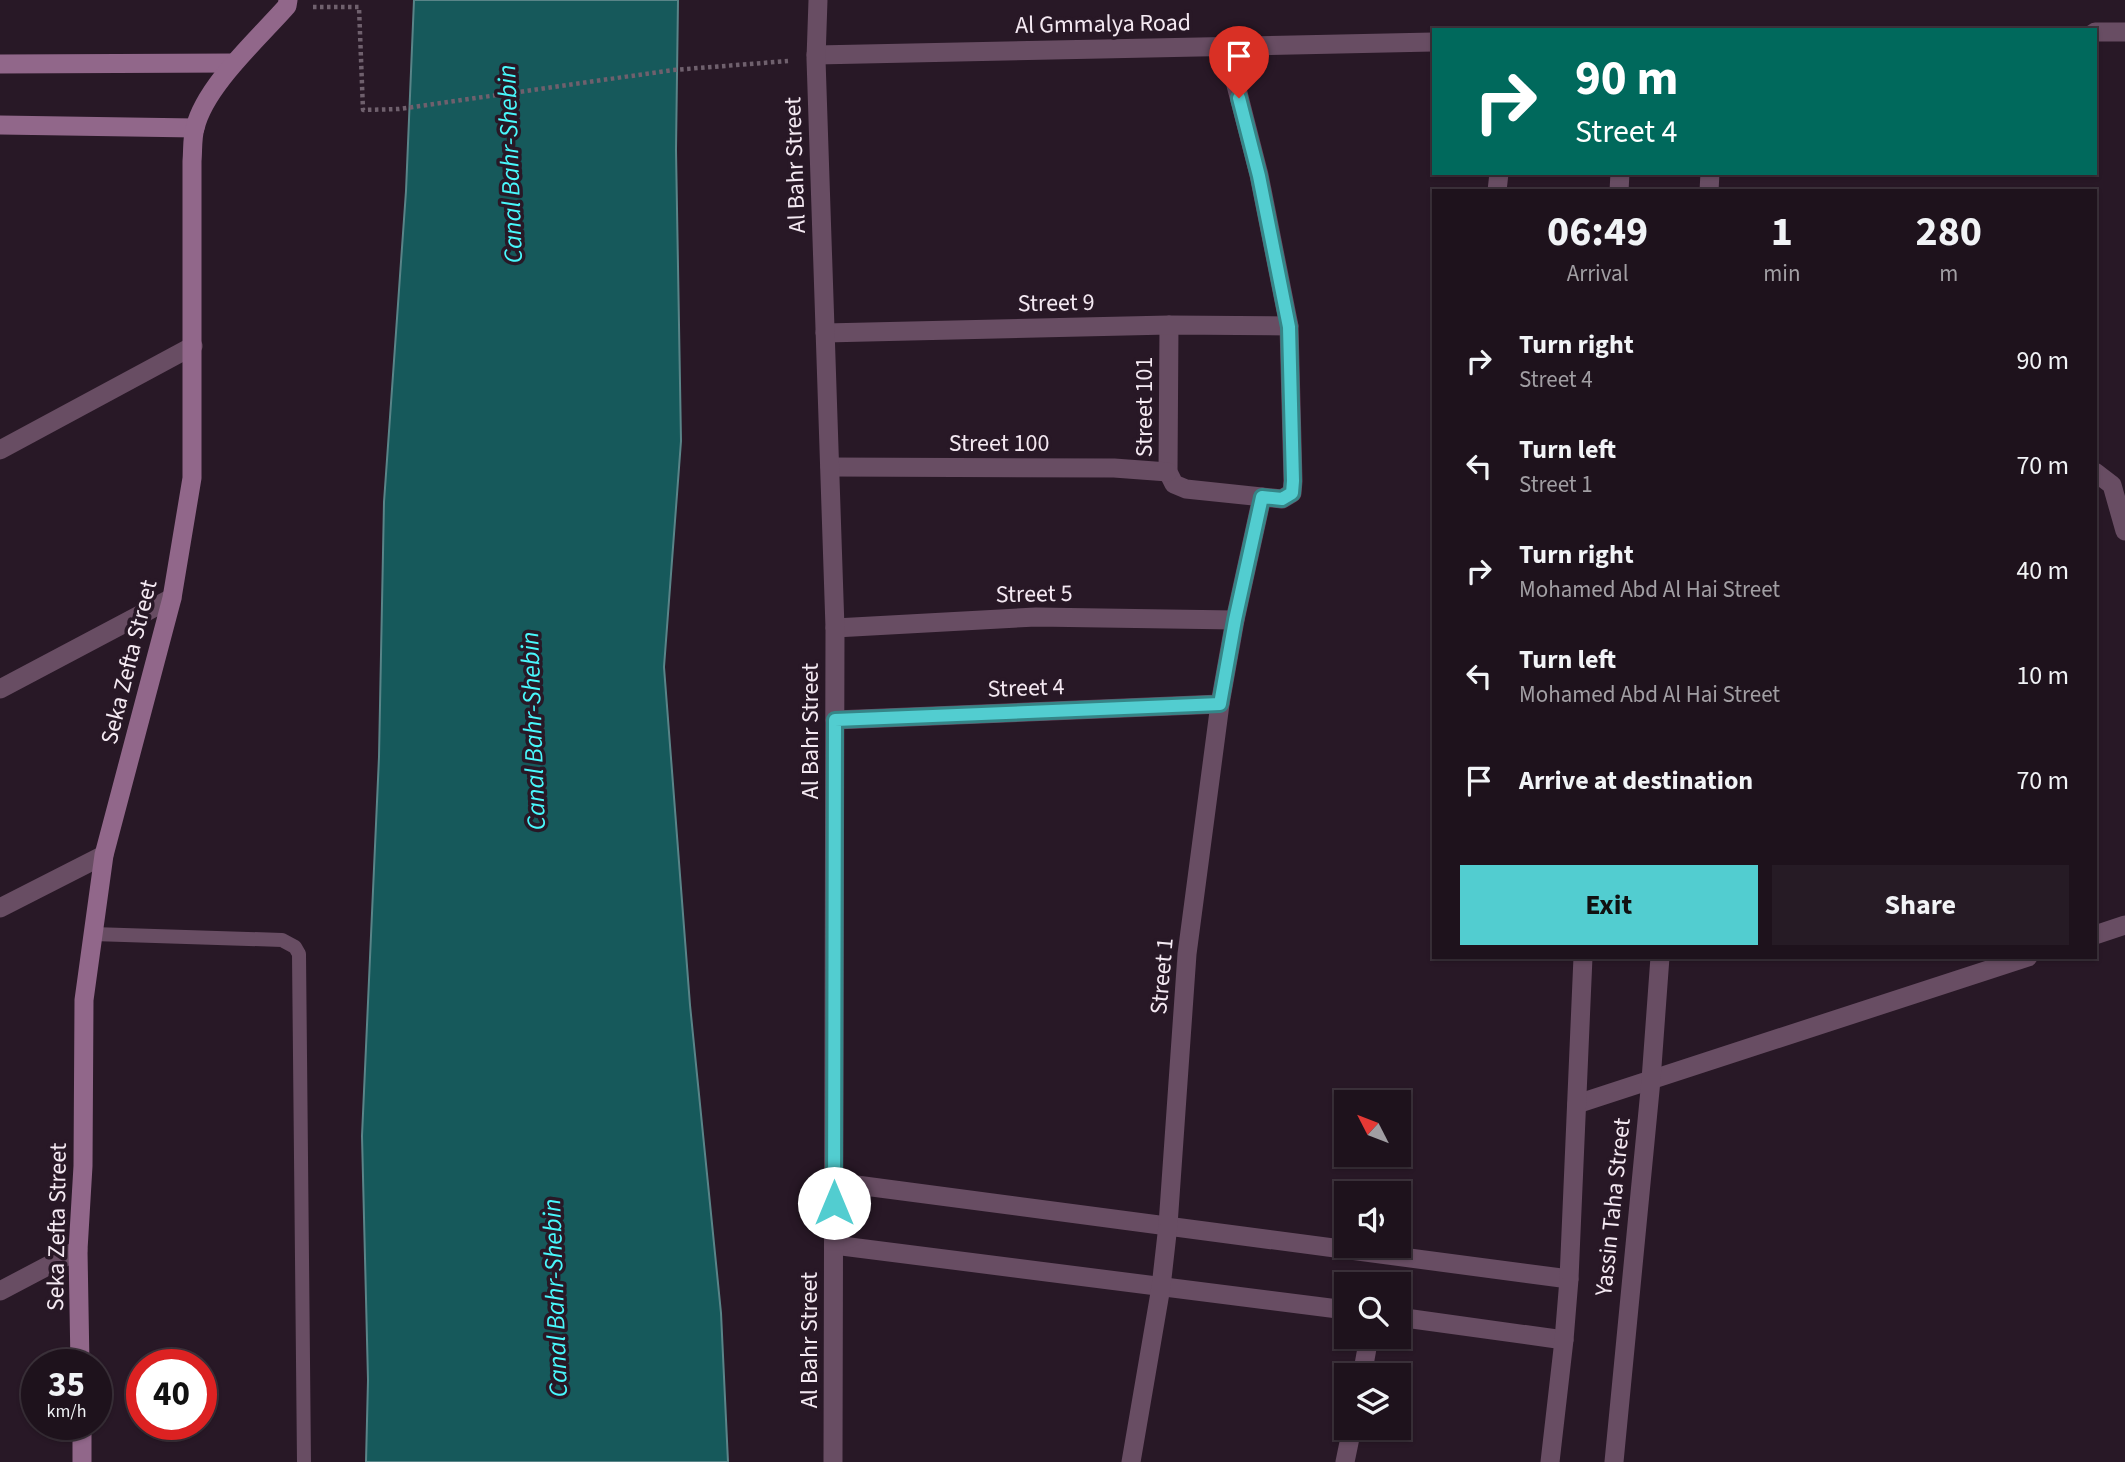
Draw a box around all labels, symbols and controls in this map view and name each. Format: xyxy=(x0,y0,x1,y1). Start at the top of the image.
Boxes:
street label: Al Gmmalya Road xyxy=(1015,5,1191,43)
pin xyxy=(1209,26,1269,98)
icon: arrive xyxy=(1220,37,1258,75)
text: 90 m xyxy=(1575,44,1679,114)
icon: right xyxy=(1460,56,1551,147)
water label: Canal Bahr-Shebin xyxy=(488,64,532,264)
street label: Al Bahr Street xyxy=(775,96,815,234)
text: Street 4 xyxy=(1575,109,1677,155)
text: 06:49 xyxy=(1547,202,1648,262)
text: 1 xyxy=(1771,202,1793,262)
text: 280 xyxy=(1915,202,1982,262)
text: Arrival xyxy=(1567,257,1629,290)
text: min xyxy=(1763,257,1801,290)
text: m xyxy=(1939,257,1958,290)
street label: Street 9 xyxy=(1017,285,1095,321)
text: Turn right xyxy=(1519,326,1634,363)
icon: right xyxy=(1460,342,1498,380)
text: 90 m xyxy=(2016,342,2069,379)
street label: Street 101 xyxy=(1127,357,1162,457)
text: Street 4 xyxy=(1519,363,1593,396)
street label: Street 100 xyxy=(949,426,1049,461)
text: Turn left xyxy=(1519,431,1616,468)
icon: left xyxy=(1460,447,1498,485)
text: 70 m xyxy=(2016,447,2069,484)
text: Street 1 xyxy=(1519,468,1593,501)
text: Turn right xyxy=(1519,536,1634,573)
icon: right xyxy=(1460,552,1498,590)
text: 40 m xyxy=(2016,552,2069,589)
text: Mohamed Abd Al Hai Street xyxy=(1519,573,1780,606)
street label: Seka Zefta Street xyxy=(92,576,166,748)
street label: Street 5 xyxy=(995,576,1073,612)
water label: Canal Bahr-Shebin xyxy=(511,631,555,831)
text: Turn left xyxy=(1519,641,1616,678)
icon: left xyxy=(1460,657,1498,695)
text: 10 m xyxy=(2016,657,2069,694)
street label: Al Bahr Street xyxy=(793,663,828,799)
street label: Street 4 xyxy=(987,669,1065,707)
text: Mohamed Abd Al Hai Street xyxy=(1519,678,1780,711)
icon: arrive xyxy=(1460,762,1498,800)
text: Arrive at destination xyxy=(1519,762,1753,799)
text: 70 m xyxy=(2016,762,2069,799)
button: Exit xyxy=(1460,865,1758,945)
button: Share xyxy=(1772,865,2069,945)
street label: Street 1 xyxy=(1141,936,1183,1016)
north arrow xyxy=(1334,1090,1410,1167)
map controls xyxy=(1334,1090,1411,1440)
street label: Yassin Taha Street xyxy=(1586,1116,1640,1299)
street label: Seka Zefta Street xyxy=(38,1143,76,1311)
position arrow xyxy=(797,1166,871,1240)
button: sound xyxy=(1334,1181,1411,1258)
water label: Canal Bahr-Shebin xyxy=(533,1198,577,1398)
street label: Al Bahr Street xyxy=(792,1272,827,1408)
button: search xyxy=(1334,1272,1411,1349)
speed limit sign: 40 xyxy=(126,1349,217,1440)
text: 35 xyxy=(48,1360,85,1410)
button: layers xyxy=(1334,1363,1411,1440)
text: km/h xyxy=(47,1399,86,1424)

